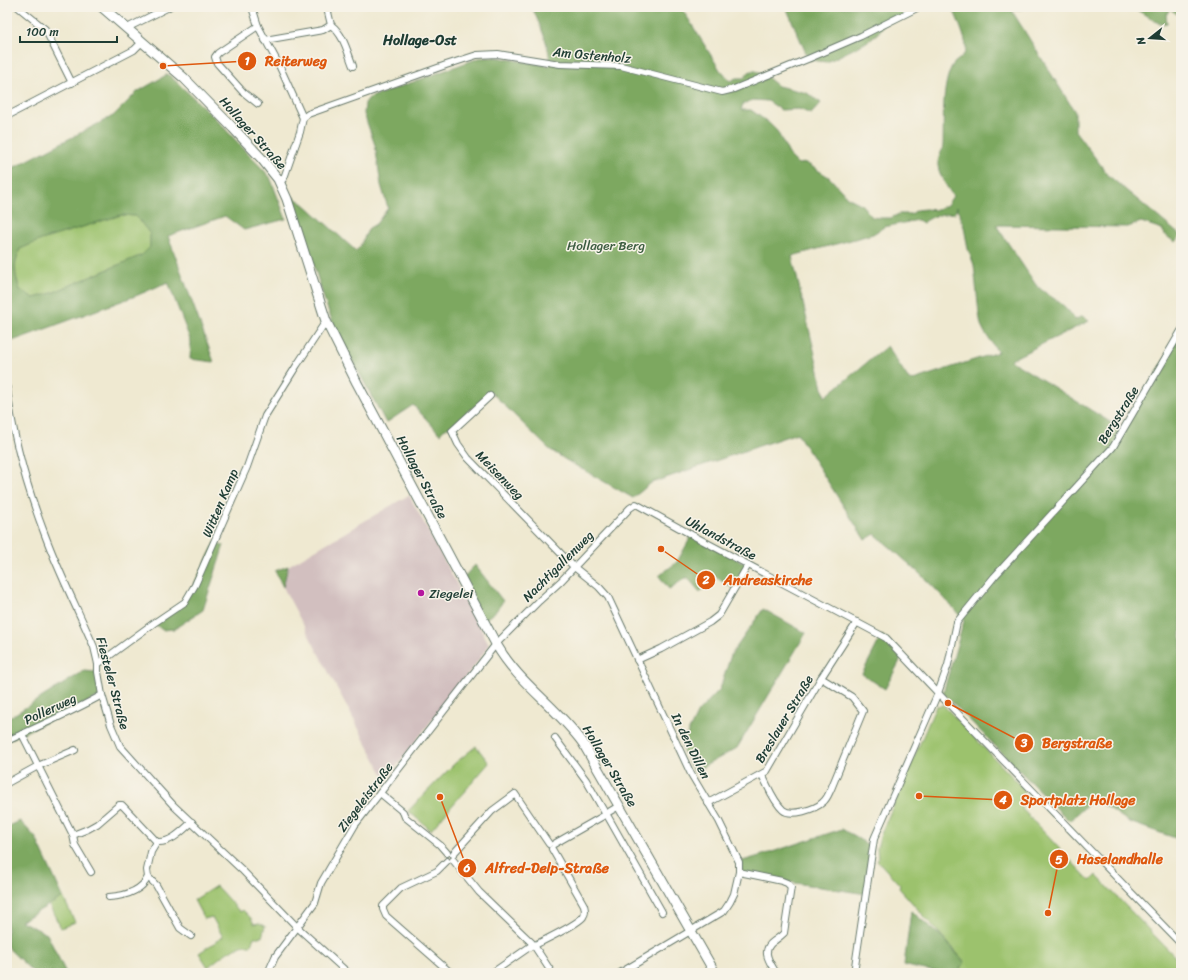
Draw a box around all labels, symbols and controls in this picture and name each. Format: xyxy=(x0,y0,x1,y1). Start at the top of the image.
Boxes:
scale bar xyxy=(20,18,117,44)
north arrow xyxy=(1130,18,1170,58)
text: 100 m xyxy=(26,21,59,43)
district label: Hollage-Ost xyxy=(382,28,458,53)
text: N xyxy=(1131,34,1151,48)
street label: Am Ostenholz xyxy=(551,40,633,70)
callout: Reiterweg xyxy=(237,48,335,74)
text: Reiterweg xyxy=(264,49,328,74)
text: 1 xyxy=(244,50,250,72)
street label: Hollager Straße xyxy=(213,91,293,175)
park label: Hollager Berg xyxy=(567,234,645,257)
street label: Bergstraße xyxy=(1091,381,1145,449)
street label: Hollager Straße xyxy=(390,431,454,524)
street label: Meisenweg xyxy=(470,445,530,506)
street label: Witten Kamp xyxy=(195,465,245,541)
street label: Uhlandstraße xyxy=(681,510,761,566)
street label: Nachtigallenweg xyxy=(517,524,600,607)
callout: Andreaskirche xyxy=(696,567,821,593)
text: Andreaskirche xyxy=(722,568,813,593)
text: 2 xyxy=(702,569,710,591)
place label: Ziegelei xyxy=(429,582,474,605)
marker: Ziegelei xyxy=(416,588,426,598)
street label: Fiesteler Straße xyxy=(90,634,136,732)
street label: Breslauer Straße xyxy=(748,670,820,768)
street label: Pollerweg xyxy=(20,687,81,731)
street label: In den Dillen xyxy=(665,708,717,783)
street label: Hollager Straße xyxy=(576,720,644,812)
callout: Bergstraße xyxy=(1014,730,1120,756)
text: Bergstraße xyxy=(1042,731,1112,756)
text: 3 xyxy=(1020,732,1028,754)
street label: Ziegeleistraße xyxy=(331,757,399,837)
callout: Sportplatz Hollage xyxy=(993,787,1144,813)
text: Sportplatz Hollage xyxy=(1019,788,1136,813)
text: 4 xyxy=(998,789,1007,811)
callout: Haselandhalle xyxy=(1049,846,1171,872)
text: Haselandhalle xyxy=(1076,847,1164,872)
text: 5 xyxy=(1055,849,1063,871)
callout: Alfred-Delp-Straße xyxy=(457,855,617,881)
text: Alfred-Delp-Straße xyxy=(484,856,610,881)
text: 6 xyxy=(463,857,471,879)

